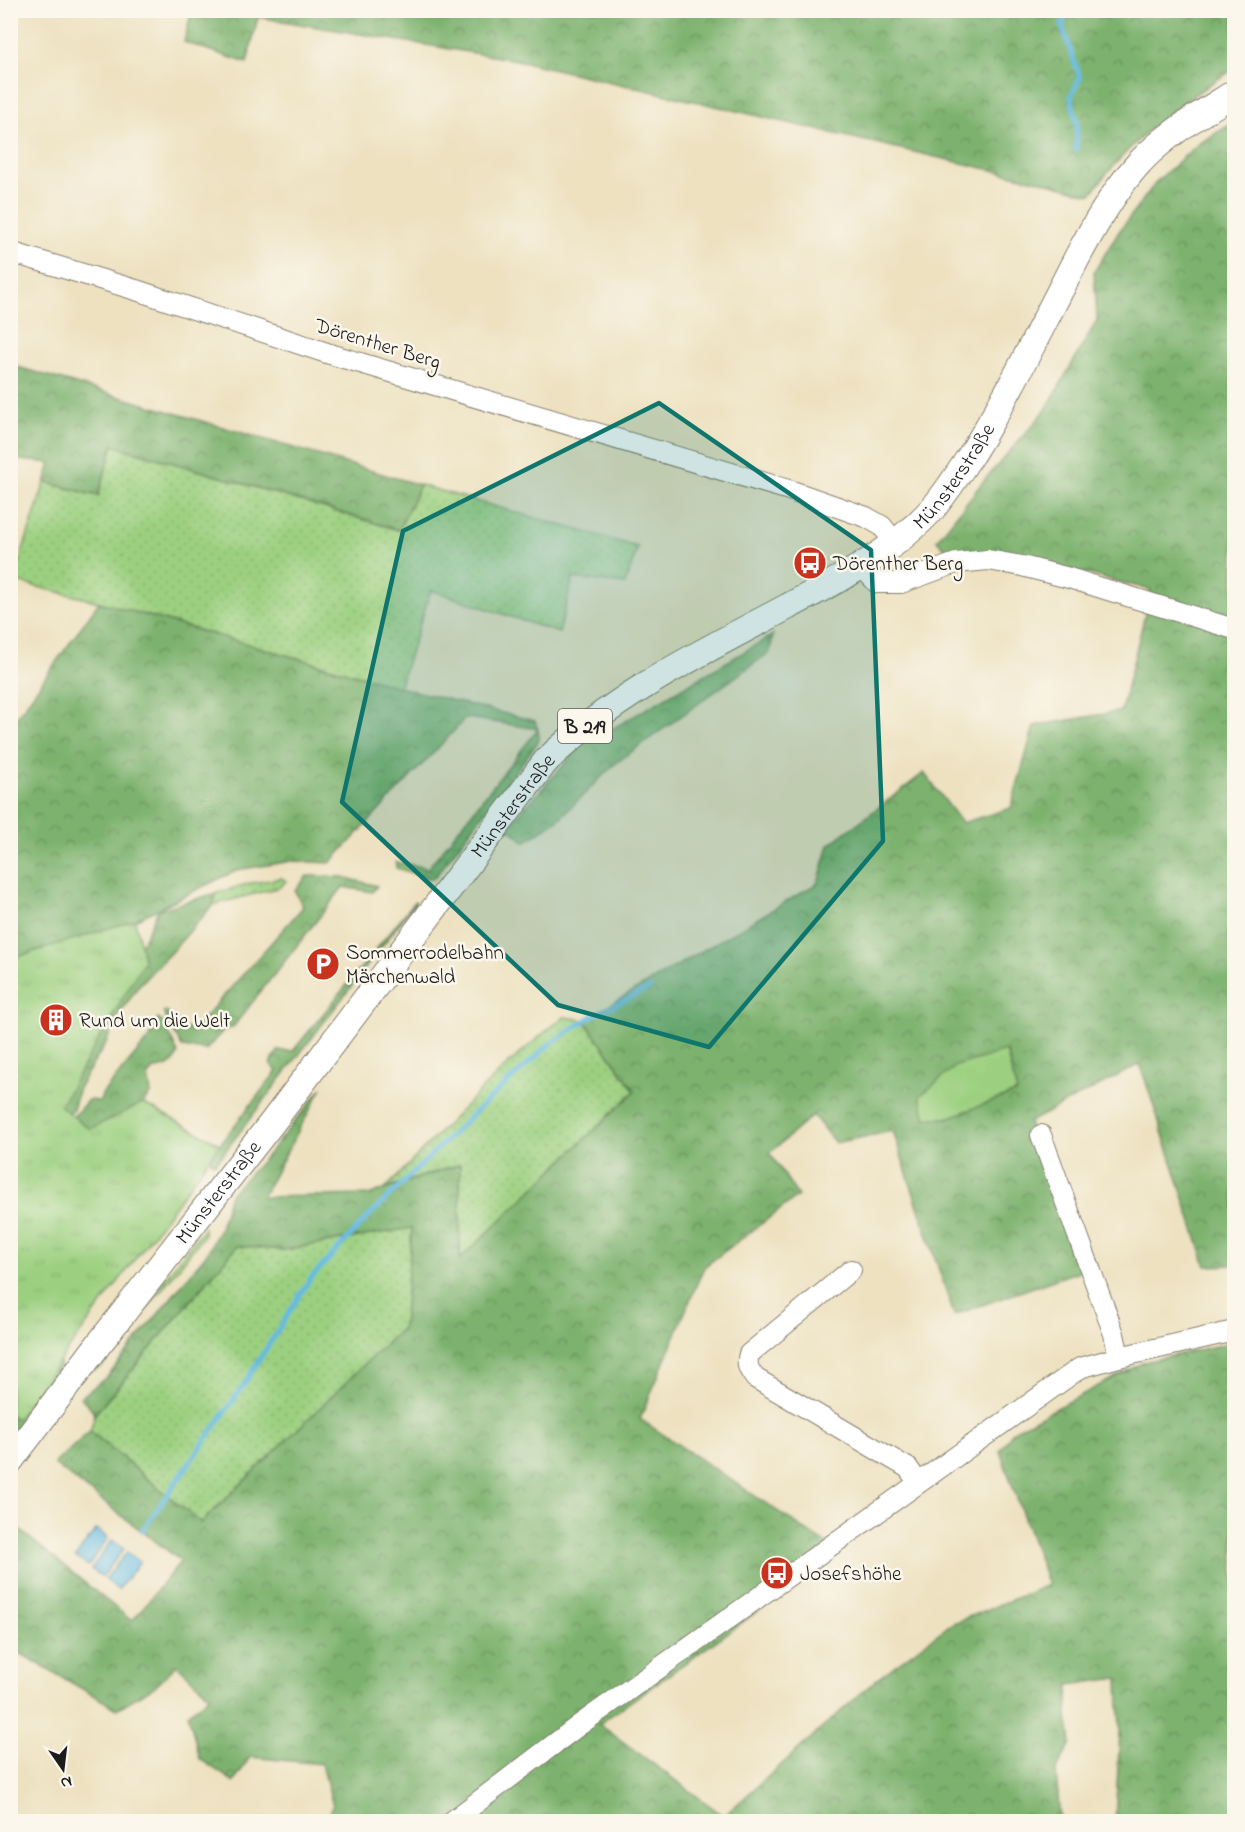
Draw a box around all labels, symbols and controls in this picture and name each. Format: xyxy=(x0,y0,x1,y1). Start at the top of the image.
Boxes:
street label: Dörenther Berg xyxy=(309,311,444,380)
street label: Münsterstraße xyxy=(907,418,1004,538)
bus stop icon: Dörenther Berg xyxy=(792,545,828,581)
place label: Dörenther Berg xyxy=(832,550,963,582)
road number: B 219 xyxy=(558,709,612,743)
street label: Münsterstraße xyxy=(464,747,563,865)
place label: Sommerrodelbahn Märchenwald xyxy=(346,939,504,993)
parking icon: Sommerrodelbahn Märchenwald xyxy=(305,946,341,982)
building icon: Rund um die Welt xyxy=(38,1002,74,1038)
place label: Rund um die Welt xyxy=(79,1007,230,1037)
street label: Münsterstraße xyxy=(169,1134,270,1252)
bus stop icon: Josefshöhe xyxy=(759,1555,795,1591)
place label: Josefshöhe xyxy=(800,1560,902,1590)
north arrow xyxy=(33,1739,93,1799)
text: N xyxy=(58,1769,74,1795)

